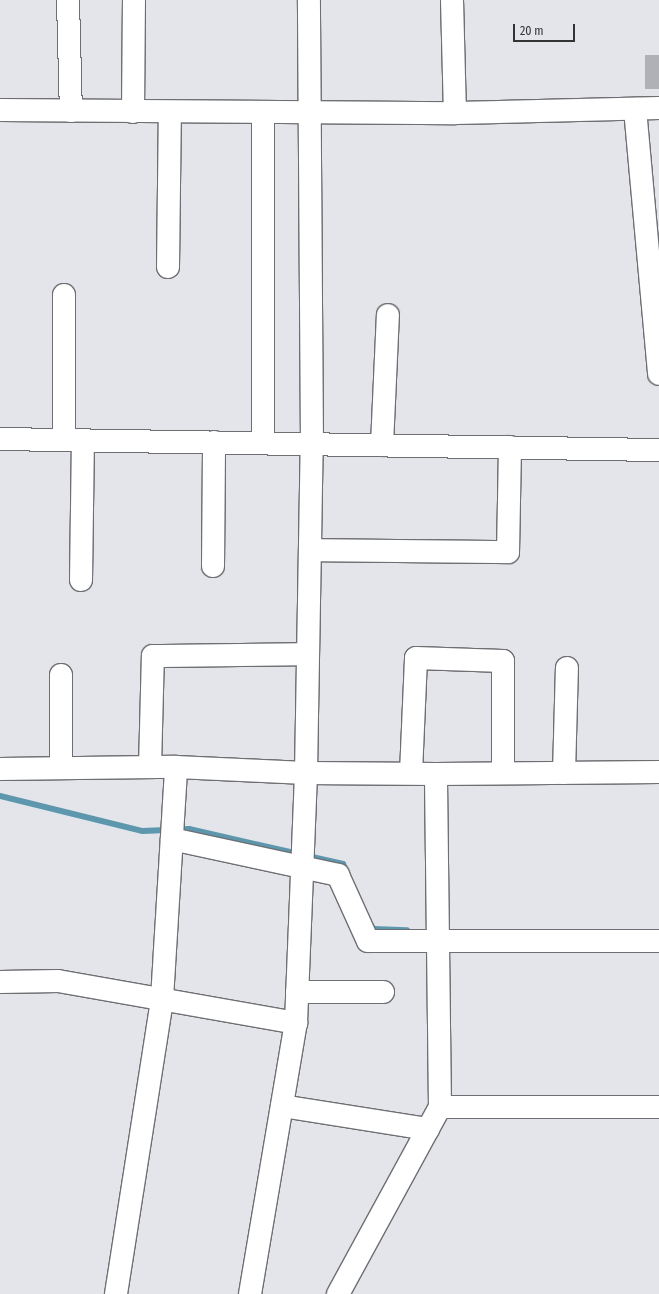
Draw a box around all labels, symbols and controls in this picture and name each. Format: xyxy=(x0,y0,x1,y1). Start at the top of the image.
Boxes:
scale bar xyxy=(515,16,577,42)
text: 20 m xyxy=(520,24,544,38)

